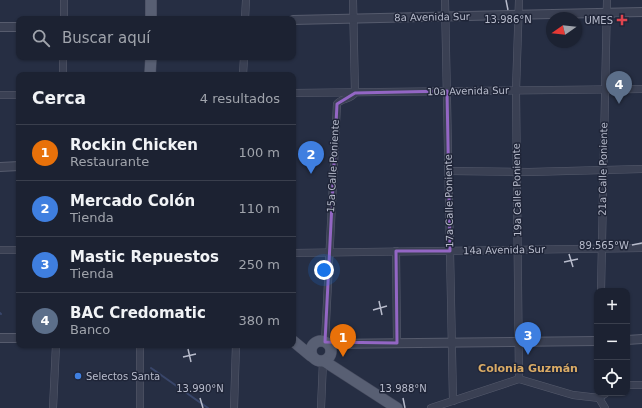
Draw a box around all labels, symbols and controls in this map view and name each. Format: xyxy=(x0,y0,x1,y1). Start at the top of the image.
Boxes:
street label: 8a Avenida Sur xyxy=(394,11,471,23)
north arrow xyxy=(546,12,582,48)
text: 13.986°N xyxy=(484,14,532,25)
marker: UMES xyxy=(616,14,628,26)
place label: UMES xyxy=(584,15,613,26)
search box xyxy=(16,16,296,60)
icon: search xyxy=(30,27,52,49)
text: Buscar aquí xyxy=(62,29,150,47)
pin: 4 xyxy=(606,71,632,104)
street label: 10a Avenida Sur xyxy=(427,85,510,97)
text: Cerca xyxy=(32,88,86,108)
text: 4 resultados xyxy=(200,91,280,106)
street label: 15a Calle Poniente xyxy=(325,119,341,213)
street label: 21a Calle Poniente xyxy=(597,122,609,216)
text: Rockin Chicken xyxy=(70,136,198,154)
pin: 2 xyxy=(298,141,324,174)
street label: 19a Calle Poniente xyxy=(511,143,523,237)
text: 1 xyxy=(40,145,50,160)
text: 100 m xyxy=(238,145,280,160)
text: Restaurante xyxy=(70,154,149,169)
street label: 17a Calle Poniente xyxy=(443,154,455,248)
text: Mercado Colón xyxy=(70,192,195,210)
text: 2 xyxy=(40,201,50,216)
text: 110 m xyxy=(238,201,280,216)
text: Tienda xyxy=(70,210,114,225)
text: 89.565°W xyxy=(579,240,629,251)
street label: 14a Avenida Sur xyxy=(463,244,546,256)
text: Mastic Repuestos xyxy=(70,248,219,266)
text: 3 xyxy=(40,257,50,272)
text: 250 m xyxy=(238,257,280,272)
your location xyxy=(314,260,334,280)
text: Tienda xyxy=(70,266,114,281)
map controls xyxy=(594,288,630,396)
button: + xyxy=(594,288,630,324)
text: BAC Credomatic xyxy=(70,304,206,322)
text: 4 xyxy=(40,313,50,328)
text: 380 m xyxy=(238,313,280,328)
text: Banco xyxy=(70,322,110,337)
pin: 3 xyxy=(515,322,541,355)
pin: 1 xyxy=(330,324,356,357)
button: − xyxy=(594,324,630,360)
button: locate xyxy=(594,360,630,396)
district label: Colonia Guzmán xyxy=(478,362,578,375)
marker: Selectos Santa xyxy=(73,371,83,381)
place label: Selectos Santa xyxy=(86,371,160,382)
text: 13.990°N xyxy=(176,383,224,394)
text: 13.988°N xyxy=(379,383,427,394)

